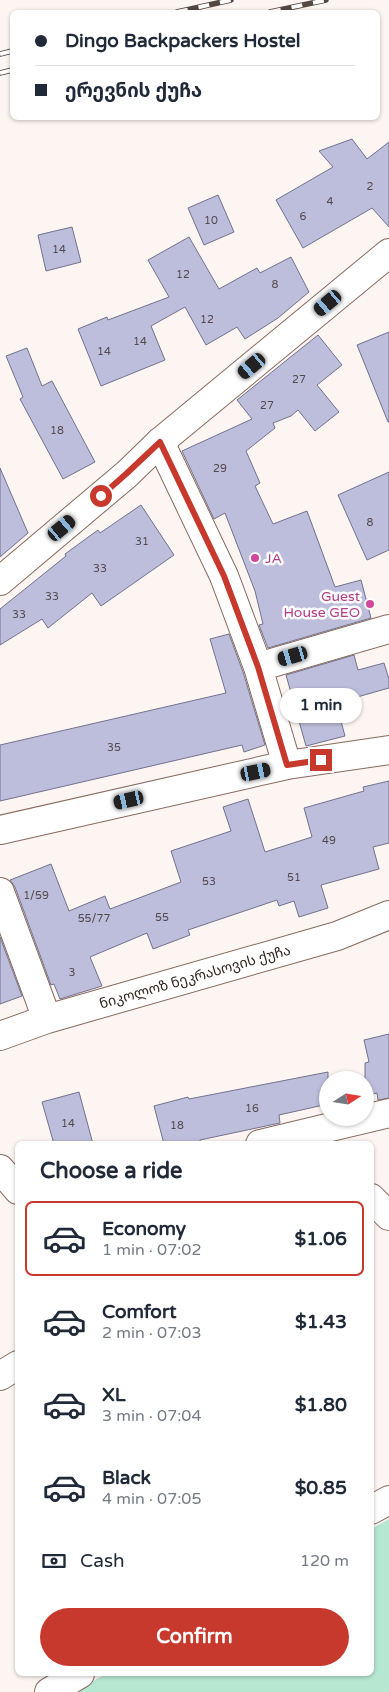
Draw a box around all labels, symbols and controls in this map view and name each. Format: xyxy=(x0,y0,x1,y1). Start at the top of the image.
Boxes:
text: Dingo Backpackers Hostel xyxy=(65,30,301,52)
text: ერევნის ქუჩა xyxy=(65,80,202,102)
house number: 2 xyxy=(367,180,374,193)
house number: 4 xyxy=(327,195,334,208)
house number: 6 xyxy=(300,210,307,223)
house number: 10 xyxy=(204,214,218,227)
house number: 14 xyxy=(52,243,66,256)
house number: 12 xyxy=(176,268,190,281)
house number: 8 xyxy=(272,278,279,291)
car xyxy=(311,288,344,318)
house number: 12 xyxy=(200,313,214,326)
house number: 14 xyxy=(133,335,147,348)
house number: 14 xyxy=(97,345,111,358)
car xyxy=(235,351,268,381)
house number: 27 xyxy=(292,373,306,386)
house number: 27 xyxy=(260,399,274,412)
house number: 18 xyxy=(50,424,64,437)
house number: 29 xyxy=(213,462,227,475)
route start xyxy=(90,485,112,507)
car xyxy=(45,513,78,543)
house number: 8 xyxy=(367,516,374,529)
house number: 31 xyxy=(135,535,149,548)
place label: JA xyxy=(265,550,282,567)
marker: JA xyxy=(249,552,261,564)
house number: 33 xyxy=(93,562,107,575)
place label: Guest House GEO xyxy=(284,588,361,621)
house number: 33 xyxy=(45,590,59,603)
marker: Guest House GEO xyxy=(364,598,376,610)
house number: 33 xyxy=(12,608,26,621)
car xyxy=(276,645,309,667)
callout: 1 min xyxy=(280,688,362,722)
text: 1 min xyxy=(300,695,342,715)
house number: 35 xyxy=(107,741,121,754)
route end xyxy=(310,749,332,771)
car xyxy=(239,762,272,782)
car xyxy=(112,789,145,811)
house number: 49 xyxy=(322,834,336,847)
house number: 51 xyxy=(287,871,301,884)
house number: 53 xyxy=(202,875,216,888)
house number: 1/59 xyxy=(23,889,49,902)
house number: 55 xyxy=(155,911,169,924)
house number: 55/77 xyxy=(78,912,110,925)
street label: ნიკოლოზ ნეკრასოვის ქუჩა xyxy=(97,942,293,1012)
house number: 3 xyxy=(69,966,76,979)
north arrow xyxy=(319,1071,374,1126)
map controls xyxy=(319,1071,374,1126)
house number: 16 xyxy=(245,1102,259,1115)
house number: 14 xyxy=(61,1117,75,1130)
house number: 18 xyxy=(170,1119,184,1132)
text: Choose a ride xyxy=(40,1158,183,1184)
icon: car xyxy=(42,1216,87,1261)
text: Economy xyxy=(102,1218,186,1240)
text: $1.06 xyxy=(295,1228,347,1250)
text: 1 min · 07:02 xyxy=(102,1240,201,1260)
icon: car xyxy=(42,1299,87,1344)
text: Comfort xyxy=(102,1301,176,1323)
text: $1.43 xyxy=(295,1311,347,1333)
text: 2 min · 07:03 xyxy=(102,1323,201,1343)
icon: car xyxy=(42,1382,87,1427)
text: XL xyxy=(102,1384,126,1406)
text: $1.80 xyxy=(295,1394,347,1416)
text: 3 min · 07:04 xyxy=(102,1406,201,1426)
icon: car xyxy=(42,1465,87,1510)
text: Black xyxy=(102,1467,151,1489)
text: $0.85 xyxy=(295,1477,347,1499)
text: 4 min · 07:05 xyxy=(102,1489,201,1509)
icon: cash xyxy=(40,1547,68,1575)
text: Cash xyxy=(80,1550,125,1572)
text: 120 m xyxy=(300,1551,349,1571)
button: Confirm xyxy=(40,1608,349,1666)

